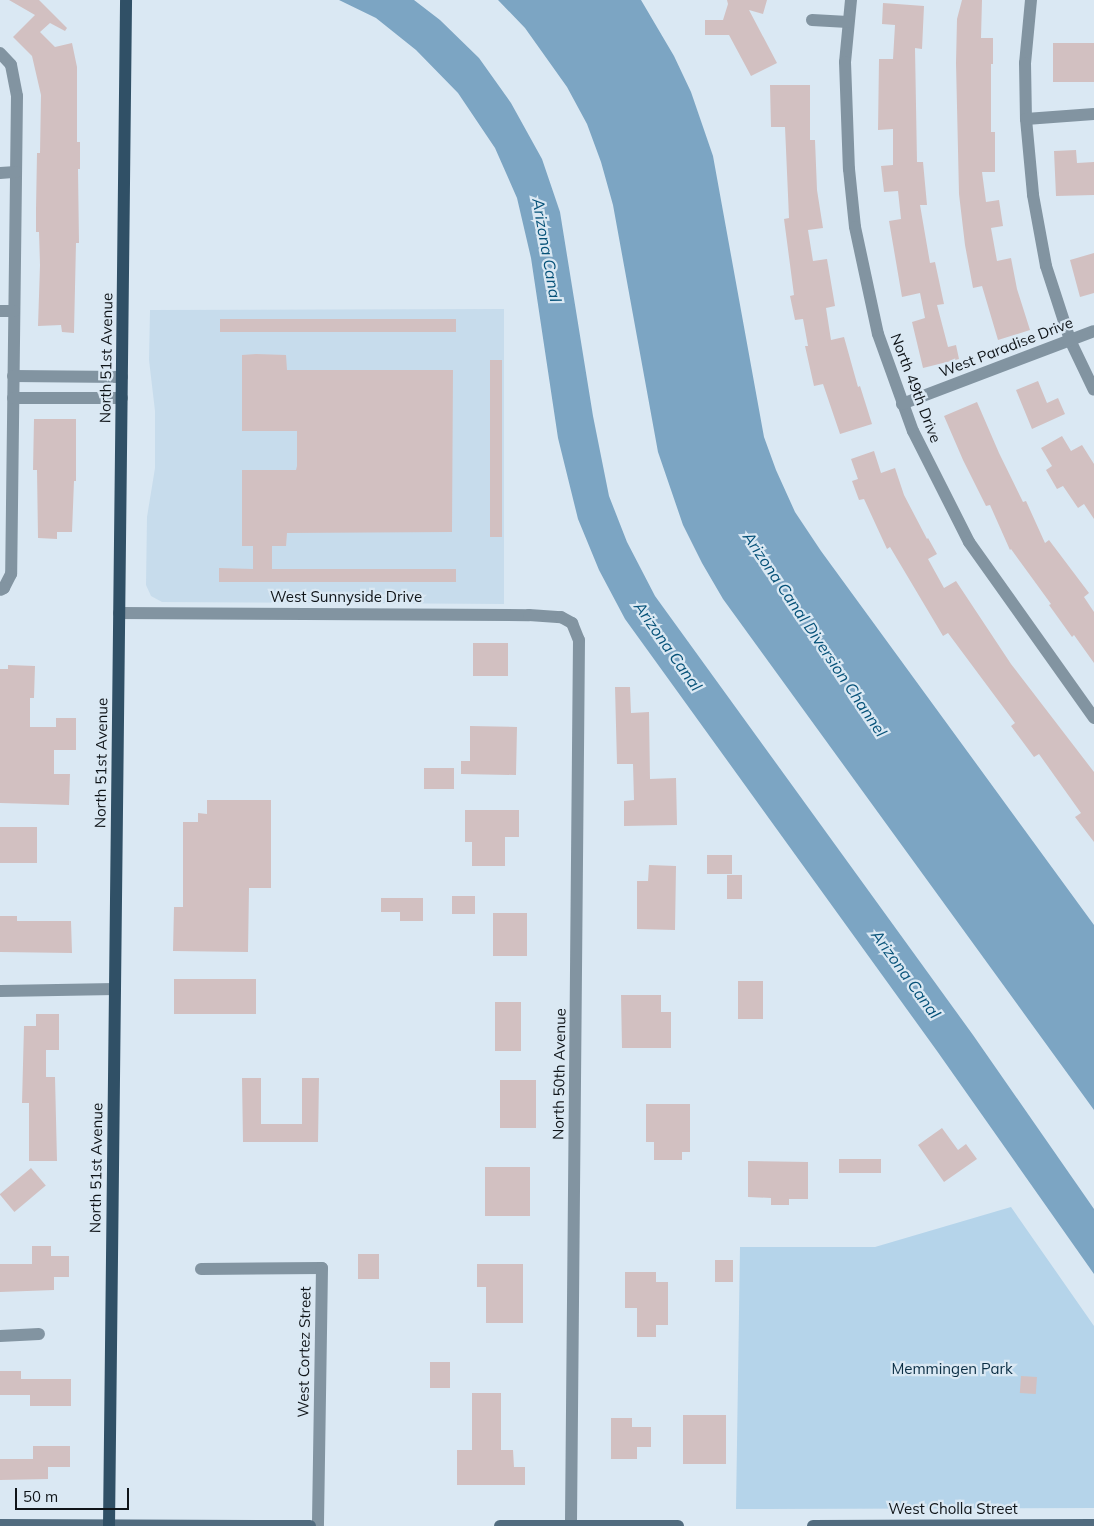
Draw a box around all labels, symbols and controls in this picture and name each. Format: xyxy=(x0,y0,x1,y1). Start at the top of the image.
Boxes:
water label: Arizona Canal xyxy=(528,197,566,303)
street label: North 51st Avenue xyxy=(96,293,116,423)
street label: West Paradise Drive xyxy=(937,313,1075,381)
street label: North 49th Drive xyxy=(887,331,945,445)
water label: Arizona Canal Diversion Channel xyxy=(739,528,891,740)
street label: West Sunnyside Drive xyxy=(270,588,422,606)
water label: Arizona Canal xyxy=(630,598,706,694)
street label: North 51st Avenue xyxy=(91,698,111,828)
water label: Arizona Canal xyxy=(867,926,945,1022)
street label: North 50th Avenue xyxy=(549,1008,569,1140)
street label: North 51st Avenue xyxy=(86,1103,106,1233)
street label: West Cortez Street xyxy=(294,1286,314,1418)
park label: Memmingen Park xyxy=(891,1360,1013,1378)
scale bar xyxy=(18,1478,131,1510)
text: 50 m xyxy=(23,1487,58,1506)
street label: West Cholla Street xyxy=(888,1500,1018,1518)

